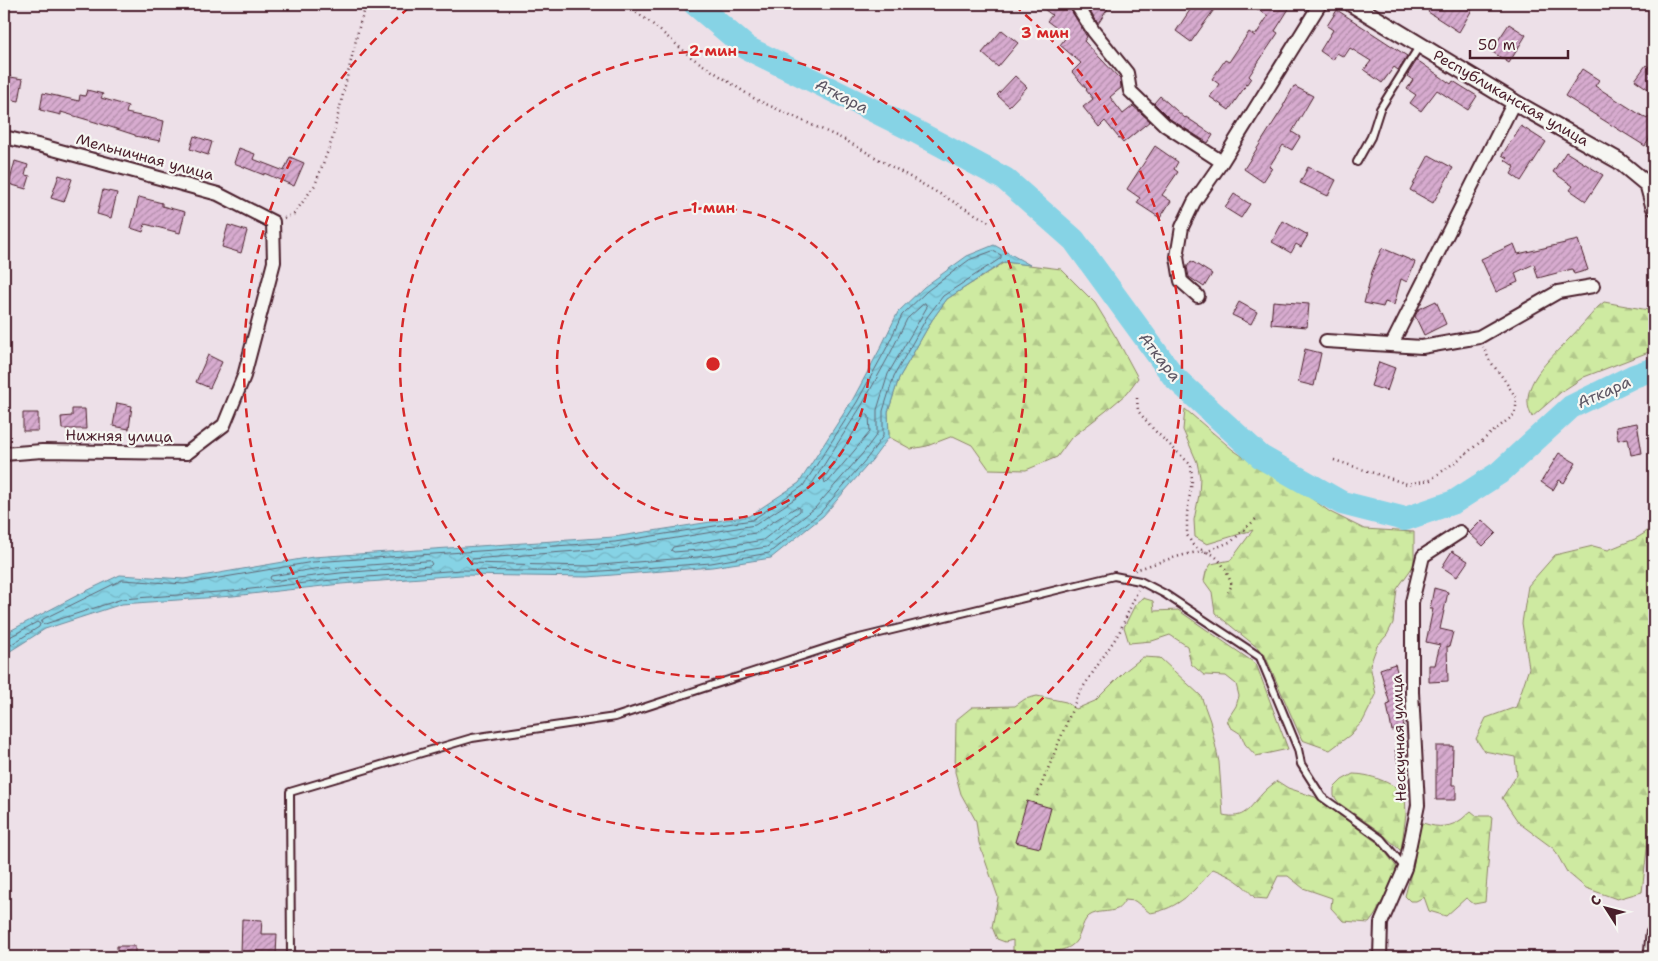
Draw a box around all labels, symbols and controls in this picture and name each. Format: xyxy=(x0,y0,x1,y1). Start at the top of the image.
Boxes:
text: 3 мин xyxy=(1021,23,1069,43)
scale bar xyxy=(1470,28,1568,60)
text: 50 m xyxy=(1478,35,1516,55)
text: 2 мин xyxy=(689,41,737,61)
street label: Республиканская улица xyxy=(1429,45,1593,151)
water label: Аткара xyxy=(812,74,872,118)
street label: Мельничная улица xyxy=(74,129,217,185)
text: 1 мин xyxy=(691,198,735,218)
water label: Аткара xyxy=(1134,328,1186,386)
centre of rings xyxy=(704,355,722,373)
water label: Аткара xyxy=(1574,371,1634,413)
street label: Нижняя улица xyxy=(65,425,174,447)
street label: Нескучная улица xyxy=(1387,673,1411,802)
north arrow xyxy=(1580,884,1630,934)
text: С xyxy=(1586,892,1605,909)

